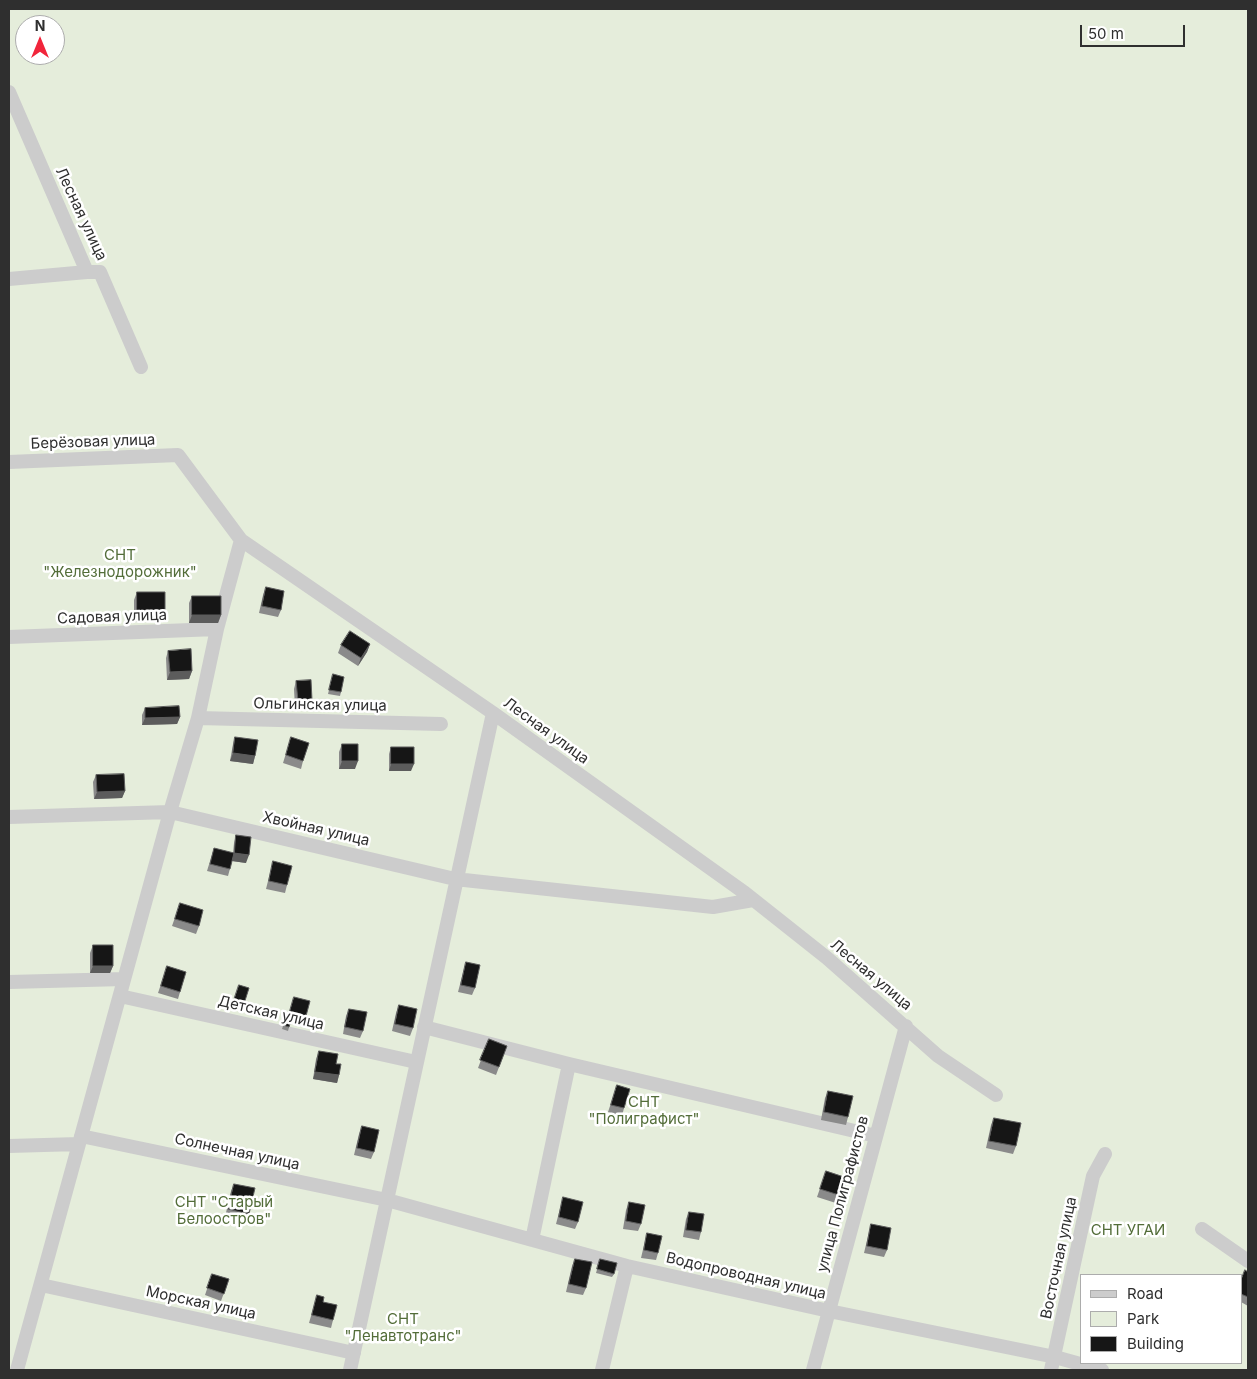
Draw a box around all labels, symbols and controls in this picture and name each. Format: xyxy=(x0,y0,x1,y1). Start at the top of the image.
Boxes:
north arrow xyxy=(15,15,65,65)
scale bar xyxy=(1082,15,1187,47)
text: N xyxy=(35,17,45,34)
text: 50 m xyxy=(1088,24,1124,43)
street label: Лесная улица xyxy=(52,164,110,264)
street label: Берёзовая улица xyxy=(30,431,156,453)
park label: СНТ "Железнодорожник" xyxy=(43,546,197,581)
street label: Садовая улица xyxy=(57,606,167,628)
street label: Лесная улица xyxy=(500,694,592,768)
street label: Ольгинская улица xyxy=(253,695,387,715)
street label: Хвойная улица xyxy=(261,808,371,850)
street label: Лесная улица xyxy=(827,936,915,1014)
street label: Детская улица xyxy=(216,992,326,1034)
park label: СНТ "Полиграфист" xyxy=(589,1093,699,1128)
street label: улица Полиграфистов xyxy=(813,1114,873,1274)
street label: Солнечная улица xyxy=(173,1130,301,1174)
park label: СНТ "Старый Белоостров" xyxy=(175,1193,273,1228)
street label: Восточная улица xyxy=(1037,1195,1081,1321)
park label: СНТ УГАИ xyxy=(1091,1221,1165,1239)
street label: Водопроводная улица xyxy=(664,1249,828,1303)
legend xyxy=(1080,1274,1242,1364)
street label: Морская улица xyxy=(144,1283,258,1323)
text: Road xyxy=(1127,1284,1163,1303)
text: Park xyxy=(1127,1309,1159,1328)
park label: СНТ "Ленавтотранс" xyxy=(345,1310,461,1345)
text: Building xyxy=(1127,1334,1184,1353)

